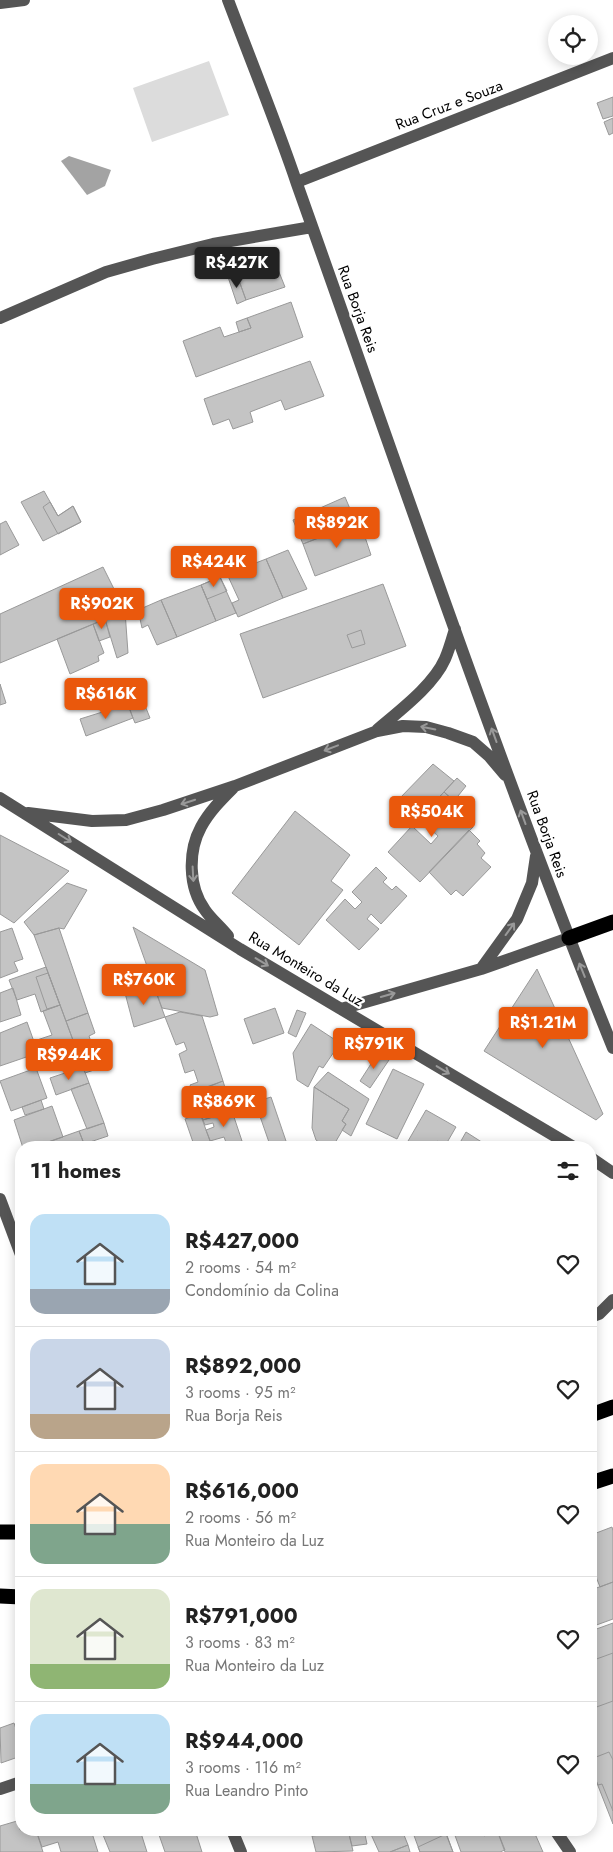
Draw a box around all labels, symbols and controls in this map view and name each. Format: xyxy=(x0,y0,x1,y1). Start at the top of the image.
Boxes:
map controls xyxy=(548,15,598,65)
button: locate xyxy=(548,15,598,65)
street label: Rua Cruz e Souza xyxy=(392,74,506,136)
pin: R$427K xyxy=(196,246,278,289)
text: R$427K xyxy=(206,251,268,274)
street label: Rua Borja Reis xyxy=(332,262,384,356)
pin: R$892K xyxy=(296,506,378,549)
text: R$892K xyxy=(306,511,368,534)
pin: R$424K xyxy=(173,546,255,588)
text: R$424K xyxy=(182,550,246,573)
pin: R$902K xyxy=(61,588,143,630)
text: R$902K xyxy=(70,592,134,615)
pin: R$616K xyxy=(65,678,147,720)
text: R$616K xyxy=(75,682,137,705)
one-way arrow xyxy=(420,723,436,732)
one-way arrow xyxy=(489,728,498,743)
one-way arrow xyxy=(324,744,339,754)
street label: Rua Borja Reis xyxy=(521,787,573,881)
pin: R$504K xyxy=(391,796,473,838)
one-way arrow xyxy=(181,797,197,807)
text: R$504K xyxy=(400,800,464,823)
one-way arrow xyxy=(518,810,527,825)
one-way arrow xyxy=(58,834,72,844)
one-way arrow xyxy=(188,866,197,882)
one-way arrow xyxy=(504,923,515,936)
street label: Rua Monteiro da Luz xyxy=(244,926,368,1012)
one-way arrow xyxy=(255,957,269,967)
one-way arrow xyxy=(576,963,585,978)
pin: R$760K xyxy=(103,964,185,1006)
text: R$760K xyxy=(113,968,175,991)
one-way arrow xyxy=(379,990,395,1000)
pin: R$1.21M xyxy=(497,1006,589,1049)
text: R$1.21M xyxy=(510,1011,576,1034)
pin: R$791K xyxy=(333,1028,415,1070)
text: R$791K xyxy=(344,1032,404,1055)
pin: R$944K xyxy=(28,1038,110,1081)
text: R$944K xyxy=(37,1043,101,1066)
one-way arrow xyxy=(436,1065,450,1075)
pin: R$869K xyxy=(183,1086,265,1128)
text: R$869K xyxy=(193,1090,255,1113)
text: 11 homes xyxy=(30,1156,121,1186)
icon: filters xyxy=(554,1157,582,1185)
text: R$427,000 xyxy=(185,1226,299,1256)
icon: home xyxy=(70,1234,130,1294)
icon: heart xyxy=(554,1250,582,1278)
text: 2 rooms · 54 m² xyxy=(185,1256,296,1279)
text: Condomínio da Colina xyxy=(185,1279,339,1302)
text: R$892,000 xyxy=(185,1351,301,1381)
icon: home xyxy=(70,1359,130,1419)
icon: heart xyxy=(554,1375,582,1403)
text: 3 rooms · 95 m² xyxy=(185,1381,296,1404)
text: Rua Borja Reis xyxy=(185,1404,282,1427)
text: R$616,000 xyxy=(185,1476,299,1506)
icon: home xyxy=(70,1484,130,1544)
icon: heart xyxy=(554,1500,582,1528)
text: 2 rooms · 56 m² xyxy=(185,1506,296,1529)
text: Rua Monteiro da Luz xyxy=(185,1529,324,1552)
text: R$791,000 xyxy=(185,1601,298,1631)
icon: home xyxy=(70,1609,130,1669)
icon: heart xyxy=(554,1625,582,1653)
text: 3 rooms · 83 m² xyxy=(185,1631,295,1654)
text: Rua Monteiro da Luz xyxy=(185,1654,324,1677)
text: R$944,000 xyxy=(185,1726,304,1756)
icon: home xyxy=(70,1734,130,1794)
icon: heart xyxy=(554,1750,582,1778)
text: 3 rooms · 116 m² xyxy=(185,1756,301,1779)
text: Rua Leandro Pinto xyxy=(185,1779,308,1802)

